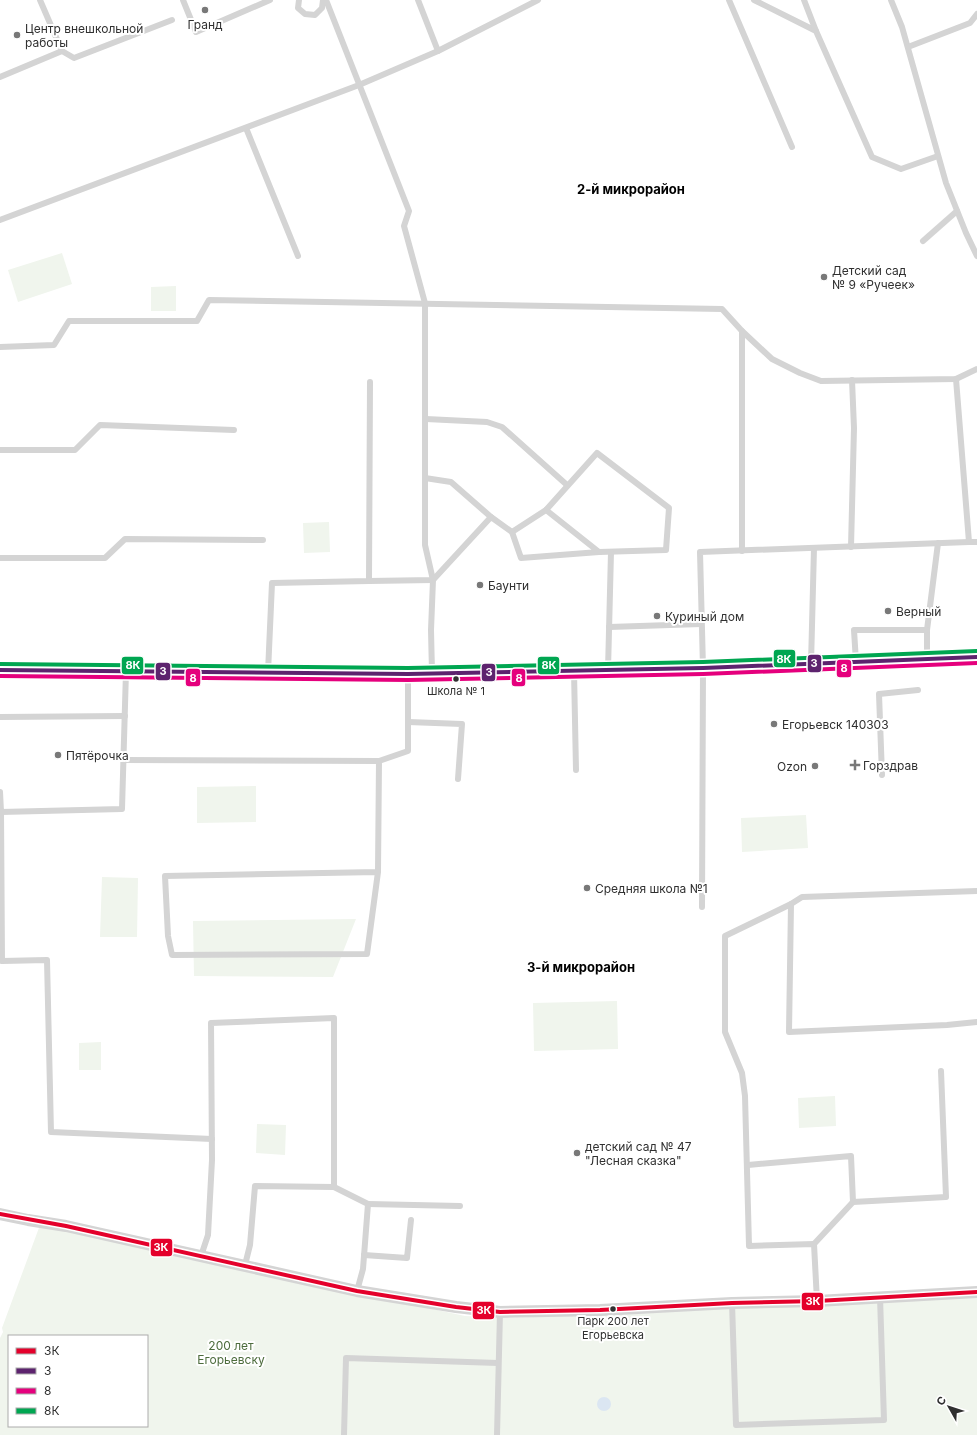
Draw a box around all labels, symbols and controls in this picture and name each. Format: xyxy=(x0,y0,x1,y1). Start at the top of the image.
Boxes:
marker: Гранд xyxy=(200,5,210,15)
place label: Гранд xyxy=(187,17,223,32)
place label: Центр внешкольной работы xyxy=(25,21,143,50)
marker: Центр внешкольной работы xyxy=(12,30,22,40)
district label: 2-й микрорайон xyxy=(577,181,685,197)
place label: Детский сад № 9 «Ручеек» xyxy=(832,263,915,292)
marker: Детский сад № 9 «Ручеек» xyxy=(819,272,829,282)
place label: Баунти xyxy=(488,578,529,593)
marker: Баунти xyxy=(475,580,485,590)
place label: Верный xyxy=(896,604,941,619)
marker: Верный xyxy=(883,606,893,616)
place label: Куриный дом xyxy=(665,609,744,624)
marker: Куриный дом xyxy=(652,611,662,621)
line badge: 8К xyxy=(773,649,796,668)
text: 8К xyxy=(776,652,792,666)
line badge: 3 xyxy=(807,654,822,673)
line badge: 8К xyxy=(121,656,144,675)
line badge: 8К xyxy=(537,656,560,675)
text: 3 xyxy=(810,656,818,670)
text: 8К xyxy=(125,658,141,672)
text: 8К xyxy=(541,658,557,672)
line badge: 8 xyxy=(836,659,852,678)
text: 8 xyxy=(840,661,848,675)
line badge: 3 xyxy=(155,662,171,681)
line badge: 3 xyxy=(481,663,496,682)
text: 3 xyxy=(159,664,167,678)
text: 3 xyxy=(485,665,493,679)
line badge: 8 xyxy=(185,668,201,687)
line badge: 8 xyxy=(511,668,526,687)
text: 8 xyxy=(189,671,197,685)
text: 8 xyxy=(515,671,523,685)
marker: Школа № 1 xyxy=(451,674,461,684)
place label: Школа № 1 xyxy=(427,684,485,698)
place label: Егорьевск 140303 xyxy=(782,717,889,732)
marker: Егорьевск 140303 xyxy=(769,719,779,729)
place label: Пятёрочка xyxy=(66,748,129,763)
marker: Пятёрочка xyxy=(53,750,63,760)
place label: Горздрав xyxy=(863,758,918,773)
place label: Ozon xyxy=(777,759,807,774)
marker: Горздрав xyxy=(850,760,860,770)
marker: Ozon xyxy=(810,761,820,771)
place label: Средняя школа №1 xyxy=(595,881,708,896)
marker: Средняя школа №1 xyxy=(582,883,592,893)
district label: 3-й микрорайон xyxy=(527,959,635,975)
place label: детский сад № 47 "Лесная сказка" xyxy=(585,1139,692,1168)
marker: детский сад № 47 "Лесная сказка" xyxy=(572,1148,582,1158)
line badge: 3К xyxy=(150,1238,173,1257)
text: 3К xyxy=(153,1240,169,1254)
line badge: 3К xyxy=(801,1292,824,1311)
text: 3К xyxy=(805,1294,821,1308)
line badge: 3К xyxy=(472,1301,495,1320)
text: 3К xyxy=(476,1303,492,1317)
marker: Парк 200 лет Егорьевска xyxy=(608,1304,618,1314)
place label: Парк 200 лет Егорьевска xyxy=(577,1314,650,1342)
legend xyxy=(8,1335,148,1427)
park label: 200 лет Егорьевску xyxy=(197,1338,265,1367)
text: 3К xyxy=(44,1343,59,1358)
text: 3 xyxy=(44,1363,51,1378)
text: 8 xyxy=(44,1383,51,1398)
north arrow xyxy=(929,1387,969,1427)
text: С xyxy=(933,1393,949,1408)
text: 8К xyxy=(44,1403,60,1418)

